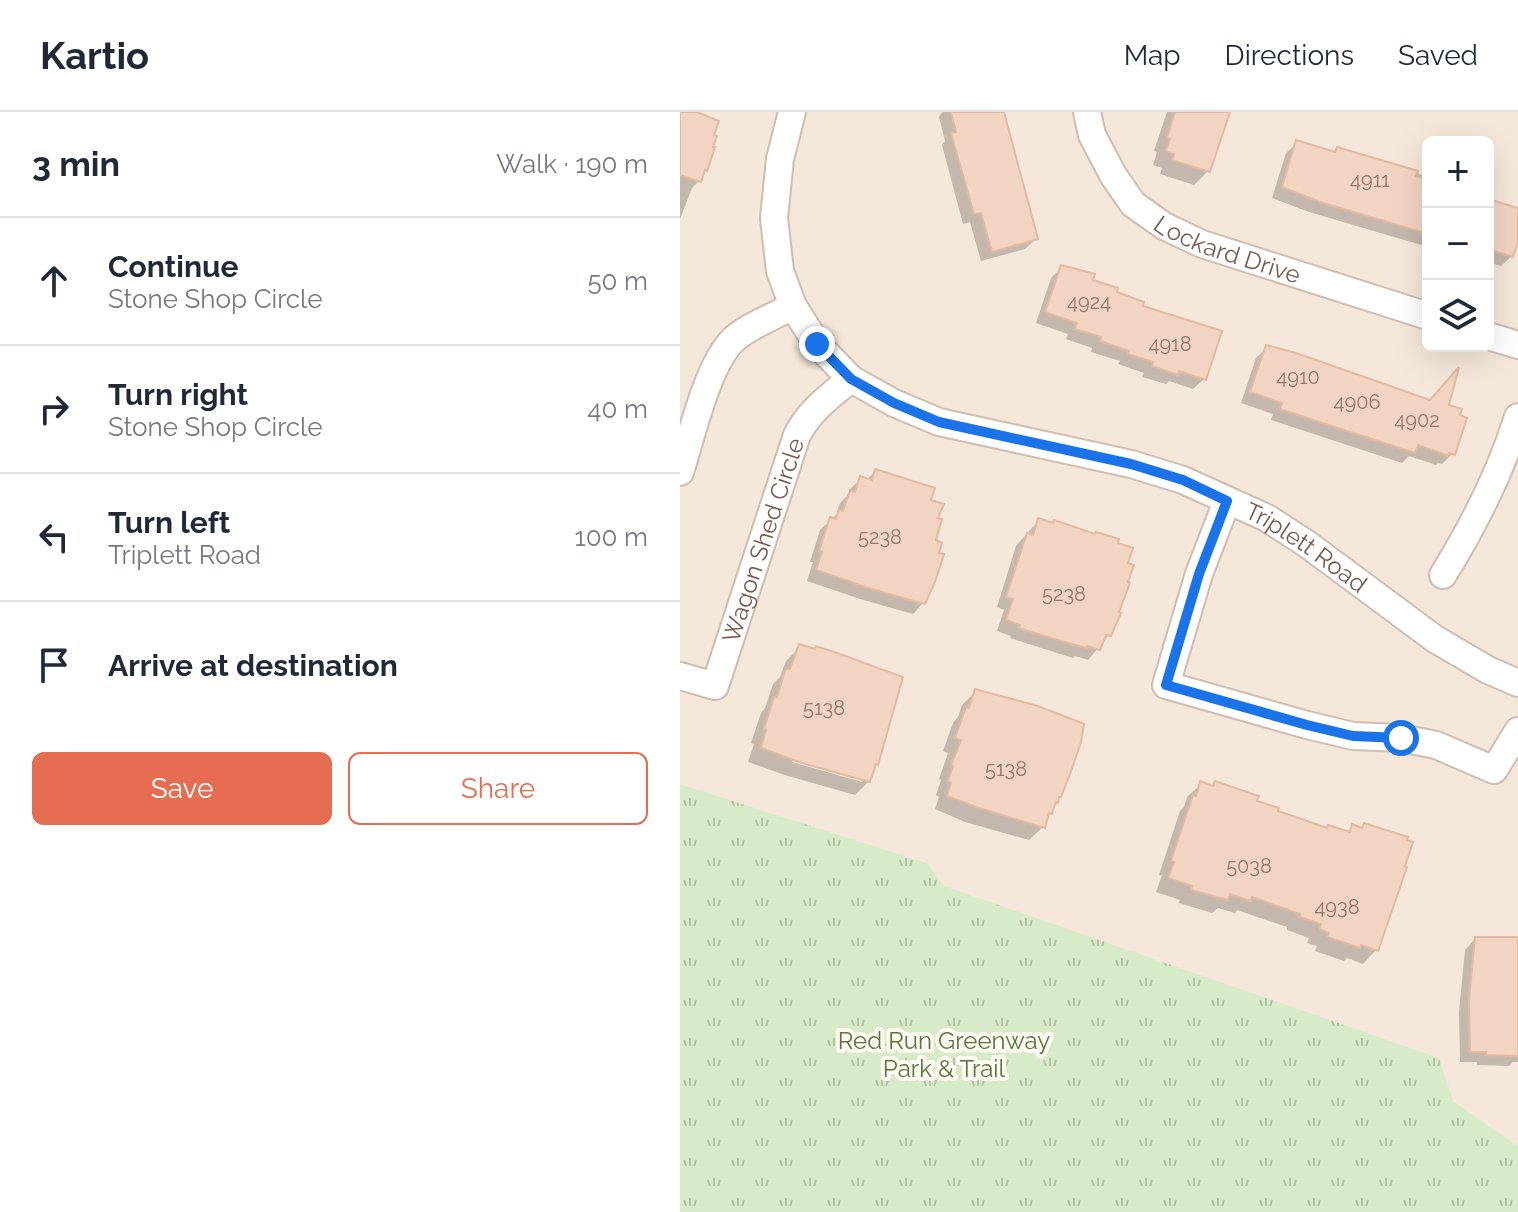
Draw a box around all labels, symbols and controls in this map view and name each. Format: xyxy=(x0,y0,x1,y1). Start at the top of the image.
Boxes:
text: Kartio xyxy=(40,33,149,78)
text: Map xyxy=(1124,39,1181,72)
text: Directions xyxy=(1225,39,1354,72)
text: Saved xyxy=(1398,39,1478,72)
map controls xyxy=(1422,136,1494,352)
button: + xyxy=(1422,136,1494,208)
text: 3 min xyxy=(32,144,120,184)
text: Walk · 190 m xyxy=(496,149,648,179)
house number: 4911 xyxy=(1350,168,1390,192)
button: − xyxy=(1422,208,1494,280)
street label: Lockard Drive xyxy=(1149,209,1304,289)
text: Continue xyxy=(108,249,239,284)
icon: ahead xyxy=(32,259,76,303)
text: 50 m xyxy=(587,266,648,296)
button: layers xyxy=(1422,280,1494,352)
text: Stone Shop Circle xyxy=(108,284,322,314)
house number: 4924 xyxy=(1067,290,1111,314)
route end xyxy=(799,326,835,362)
house number: 4918 xyxy=(1148,332,1192,356)
house number: 4910 xyxy=(1276,365,1320,389)
text: Turn right xyxy=(108,377,248,412)
icon: right xyxy=(32,387,76,431)
house number: 4906 xyxy=(1334,390,1380,414)
text: 40 m xyxy=(587,394,648,424)
house number: 4902 xyxy=(1394,408,1440,432)
text: Stone Shop Circle xyxy=(108,412,322,442)
street label: Wagon Shed Circle xyxy=(716,434,810,646)
street label: Triplett Road xyxy=(1241,496,1373,598)
text: Turn left xyxy=(108,505,230,540)
icon: left xyxy=(32,515,76,559)
text: 100 m xyxy=(575,522,648,552)
house number: 5238 xyxy=(858,525,902,549)
text: Triplett Road xyxy=(108,540,261,570)
house number: 5238 xyxy=(1042,582,1086,606)
icon: arrive xyxy=(32,643,76,687)
text: Arrive at destination xyxy=(108,648,398,683)
house number: 5138 xyxy=(803,696,845,720)
route start xyxy=(1383,720,1419,756)
button: Save xyxy=(32,752,332,825)
button: Share xyxy=(348,752,648,825)
house number: 5138 xyxy=(985,757,1027,781)
house number: 5038 xyxy=(1226,854,1272,878)
house number: 4938 xyxy=(1314,895,1360,919)
park label: Red Run Greenway Park & Trail xyxy=(838,1026,1050,1083)

